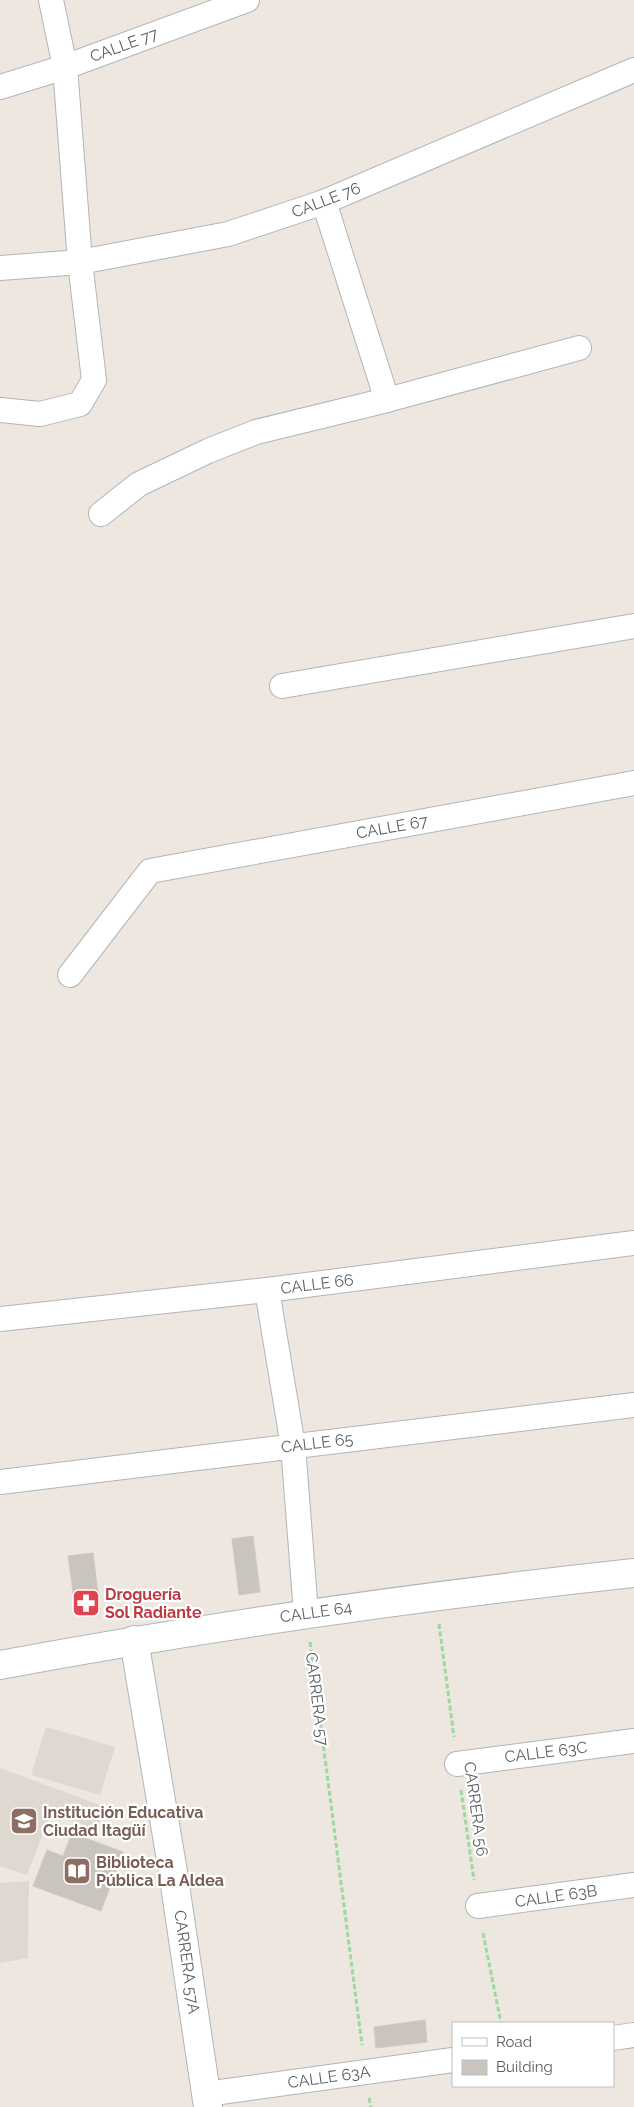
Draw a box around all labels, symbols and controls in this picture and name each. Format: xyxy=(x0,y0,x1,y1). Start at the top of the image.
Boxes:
street label: CALLE 77 xyxy=(87,24,161,66)
street label: CALLE 76 xyxy=(289,178,363,222)
street label: CALLE 67 xyxy=(355,811,430,843)
street label: CALLE 66 xyxy=(279,1270,355,1298)
street label: CALLE 65 xyxy=(280,1429,354,1457)
place label: Droguería Sol Radiante xyxy=(105,1585,202,1622)
pharmacy icon: Droguería Sol Radiante xyxy=(71,1588,101,1618)
street label: CALLE 64 xyxy=(279,1598,353,1626)
street label: CARRERA 57 xyxy=(302,1651,332,1747)
street label: CALLE 63C xyxy=(504,1737,589,1767)
street label: CARRERA 56 xyxy=(460,1760,492,1858)
place label: Institución Educativa Ciudad Itagüí xyxy=(43,1803,203,1840)
school or university icon: Institución Educativa Ciudad Itagüí xyxy=(9,1806,39,1836)
place label: Biblioteca Pública La Aldea xyxy=(96,1853,224,1890)
library icon: Biblioteca Pública La Aldea xyxy=(62,1856,92,1886)
street label: CALLE 63B xyxy=(514,1881,598,1911)
street label: CARRERA 57A xyxy=(170,1909,204,2015)
legend xyxy=(452,2022,614,2087)
text: Road xyxy=(496,2033,532,2051)
text: Building xyxy=(496,2058,553,2076)
street label: CALLE 63A xyxy=(287,2062,372,2092)

